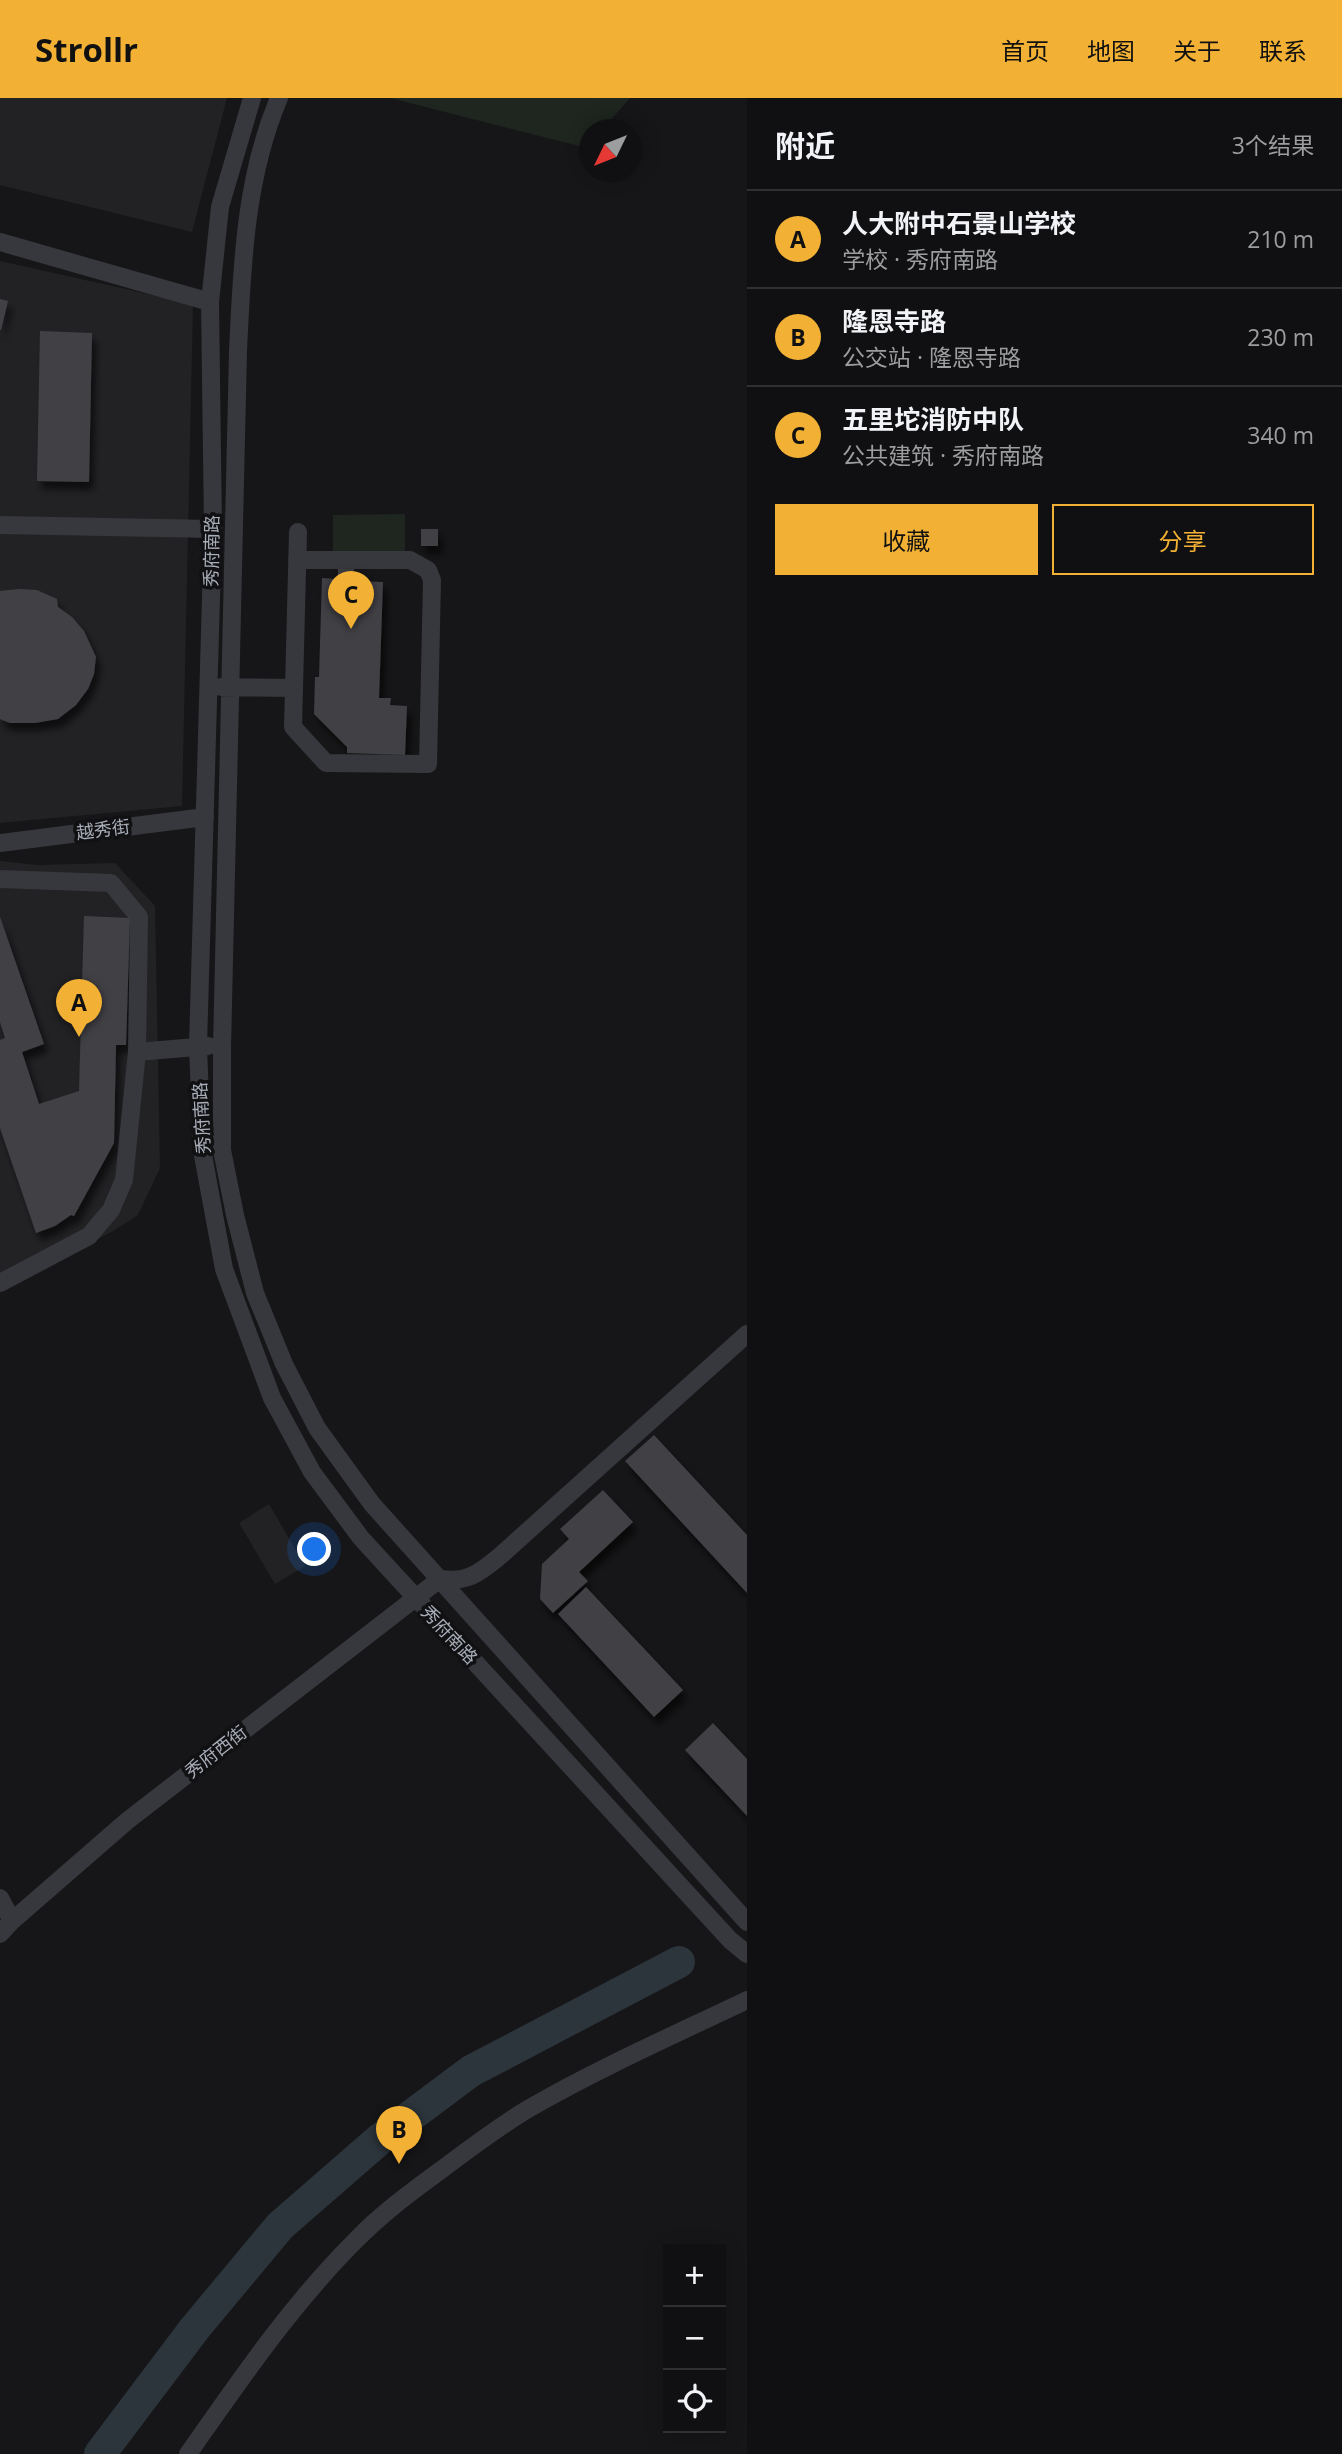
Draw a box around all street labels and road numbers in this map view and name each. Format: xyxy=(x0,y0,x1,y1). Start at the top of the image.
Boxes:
street label: 秀府南路 xyxy=(198,515,224,587)
street label: 越秀街 xyxy=(75,814,131,844)
street label: 秀府南路 xyxy=(187,1081,215,1155)
street label: 秀府南路 xyxy=(416,1600,483,1669)
street label: 秀府西街 xyxy=(180,1720,251,1783)

